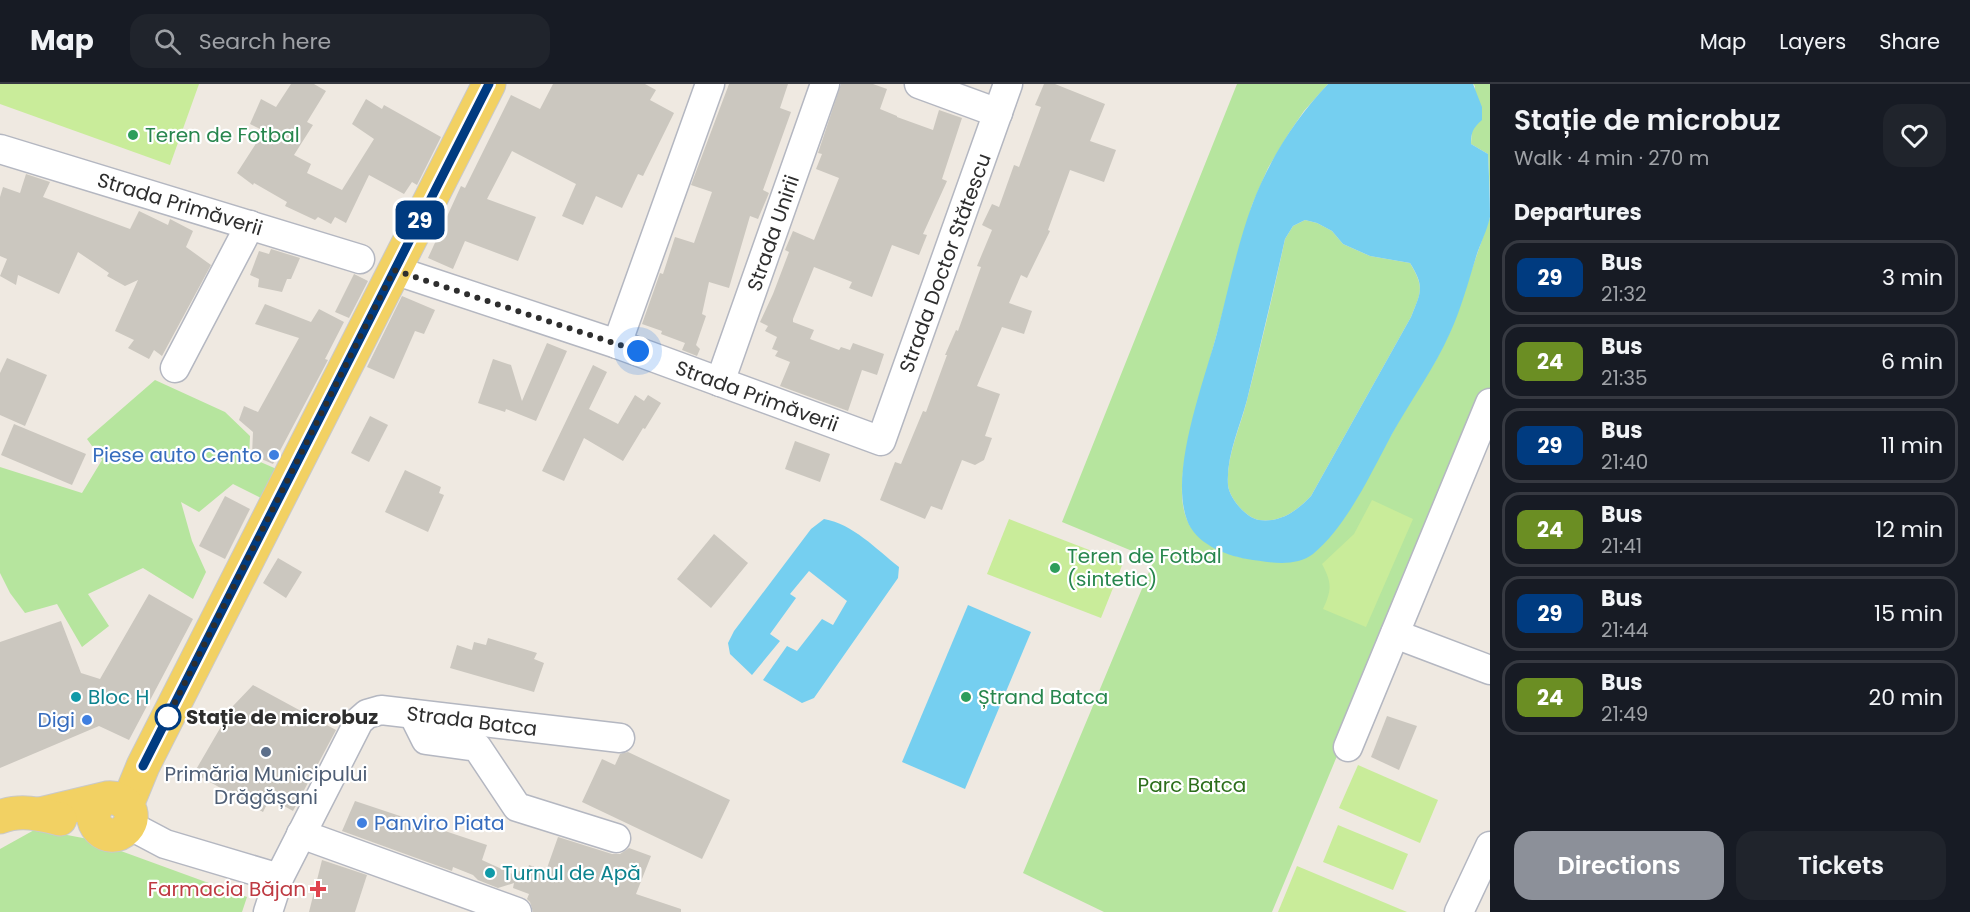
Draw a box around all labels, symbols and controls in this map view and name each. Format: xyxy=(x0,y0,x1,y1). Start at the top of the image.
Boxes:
search box xyxy=(130,14,550,68)
text: Map xyxy=(30,21,94,60)
icon: search xyxy=(151,25,184,58)
text: Search here xyxy=(199,26,331,57)
text: Map xyxy=(1700,27,1746,56)
text: Layers xyxy=(1779,27,1846,56)
text: Share xyxy=(1879,27,1940,56)
text: Stație de microbuz xyxy=(1514,101,1781,140)
button: heart xyxy=(1883,104,1946,167)
place label: Teren de Fotbal xyxy=(145,121,300,149)
marker: Teren de Fotbal xyxy=(126,128,140,142)
text: Walk · 4 min · 270 m xyxy=(1514,144,1709,172)
street label: Strada Doctor Stătescu xyxy=(892,149,998,377)
street label: Strada Primăverii xyxy=(94,166,266,242)
street label: Strada Unirii xyxy=(740,171,806,295)
text: Departures xyxy=(1514,197,1642,228)
line badge: 29 xyxy=(393,200,447,240)
text: 29 xyxy=(408,206,432,235)
text: Bus xyxy=(1601,247,1643,278)
text: 3 min xyxy=(1882,262,1943,293)
text: 29 xyxy=(1538,263,1562,292)
text: 21:32 xyxy=(1601,280,1646,308)
text: Bus xyxy=(1601,331,1643,362)
your location xyxy=(623,336,653,366)
text: 6 min xyxy=(1881,346,1943,377)
text: 24 xyxy=(1537,347,1563,376)
street label: Strada Primăverii xyxy=(672,354,842,438)
text: 21:35 xyxy=(1601,364,1648,392)
text: Bus xyxy=(1601,415,1643,446)
text: 11 min xyxy=(1881,430,1943,461)
text: 29 xyxy=(1538,431,1562,460)
place label: Piese auto Cento xyxy=(92,441,262,469)
marker: Piese auto Cento xyxy=(267,448,281,462)
text: 21:40 xyxy=(1601,448,1648,476)
text: Bus xyxy=(1601,499,1643,530)
text: 12 min xyxy=(1875,514,1943,545)
text: 24 xyxy=(1537,515,1563,544)
text: 21:41 xyxy=(1601,532,1642,560)
place label: Teren de Fotbal (sintetic) xyxy=(1067,542,1222,593)
marker: Teren de Fotbal (sintetic) xyxy=(1048,561,1062,575)
text: Bus xyxy=(1601,583,1643,614)
text: 15 min xyxy=(1874,598,1943,629)
text: 29 xyxy=(1538,599,1562,628)
text: 21:44 xyxy=(1601,616,1648,644)
text: Bus xyxy=(1601,667,1643,698)
text: 20 min xyxy=(1869,682,1943,713)
place label: Bloc H xyxy=(88,683,149,711)
place label: Ștrand Batca xyxy=(978,683,1108,711)
text: 24 xyxy=(1537,683,1563,712)
marker: Bloc H xyxy=(69,690,83,704)
marker: Ștrand Batca xyxy=(959,690,973,704)
street label: Strada Batca xyxy=(405,699,539,743)
text: 21:49 xyxy=(1601,700,1648,728)
place label: Stație de microbuz xyxy=(186,703,378,731)
marker: Stație de microbuz xyxy=(155,704,181,730)
place label: Digi xyxy=(38,706,75,734)
marker: Digi xyxy=(80,713,94,727)
marker: Primăria Municipului Drăgășani xyxy=(259,745,273,759)
place label: Primăria Municipului Drăgășani xyxy=(164,760,368,811)
park label: Parc Batca xyxy=(1138,771,1246,799)
place label: Panviro Piata xyxy=(374,809,504,837)
marker: Panviro Piata xyxy=(355,816,369,830)
button: Directions xyxy=(1514,831,1724,900)
button: Tickets xyxy=(1736,831,1946,900)
place label: Turnul de Apă xyxy=(502,859,641,887)
marker: Turnul de Apă xyxy=(483,866,497,880)
place label: Farmacia Băjan xyxy=(148,875,306,903)
marker: Farmacia Băjan xyxy=(311,882,325,896)

